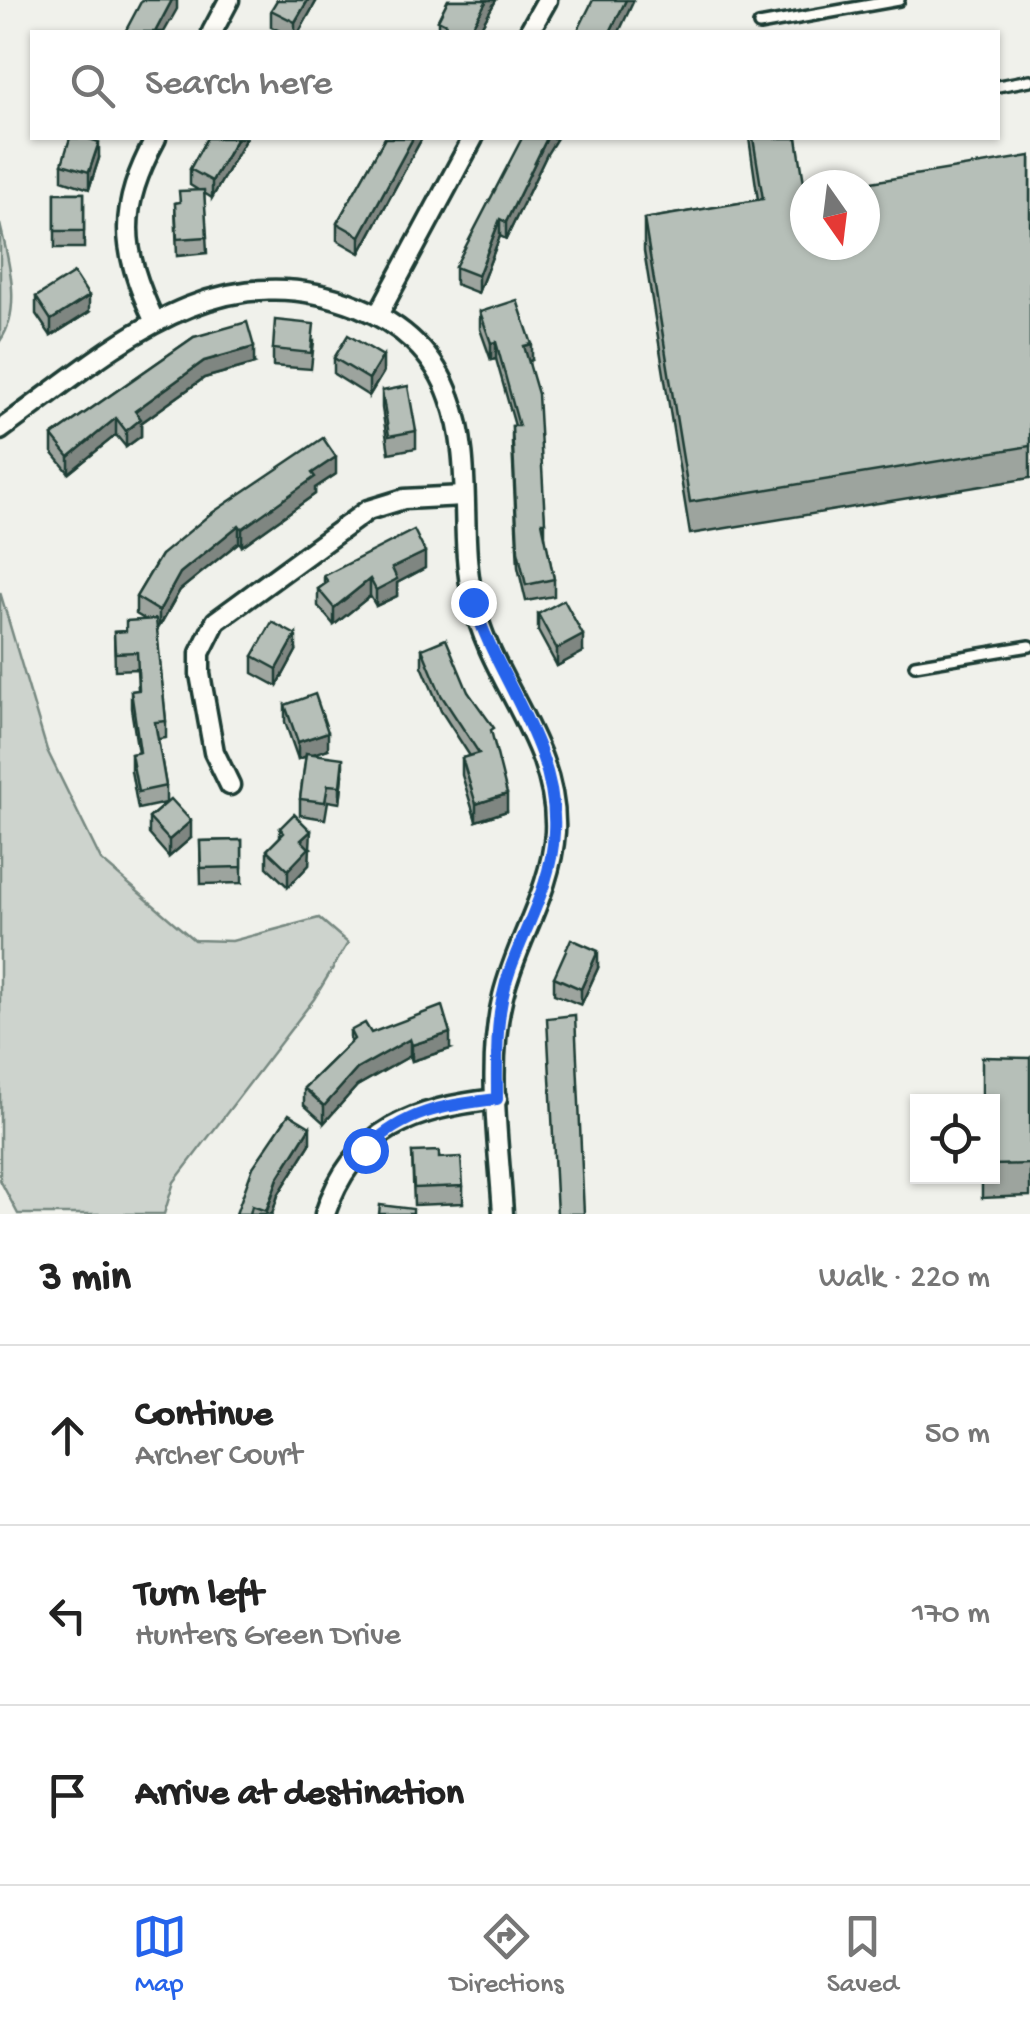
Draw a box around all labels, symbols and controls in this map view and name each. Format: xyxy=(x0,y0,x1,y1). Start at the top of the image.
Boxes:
search box xyxy=(30,30,1000,140)
icon: search xyxy=(65,58,120,113)
text: Search here xyxy=(145,63,332,107)
north arrow xyxy=(790,170,880,260)
route end xyxy=(451,580,497,626)
map controls xyxy=(910,1094,1000,1184)
button: locate xyxy=(910,1094,1000,1184)
route start xyxy=(343,1128,389,1174)
text: 3 min xyxy=(40,1255,131,1304)
text: Walk · 220 m xyxy=(819,1260,990,1298)
text: Continue xyxy=(135,1394,273,1438)
icon: ahead xyxy=(40,1408,95,1463)
text: 50 m xyxy=(925,1416,990,1454)
text: Archer Court xyxy=(135,1438,302,1476)
text: Turn left xyxy=(135,1574,263,1618)
icon: left xyxy=(40,1588,95,1643)
text: 170 m xyxy=(912,1596,990,1634)
text: Hunters Green Drive xyxy=(135,1618,401,1656)
icon: arrive xyxy=(40,1768,95,1823)
text: Arrive at destination xyxy=(135,1773,464,1817)
tab: Map xyxy=(132,1909,187,2002)
tab: Directions xyxy=(450,1909,564,2002)
tab: Saved xyxy=(827,1909,898,2002)

